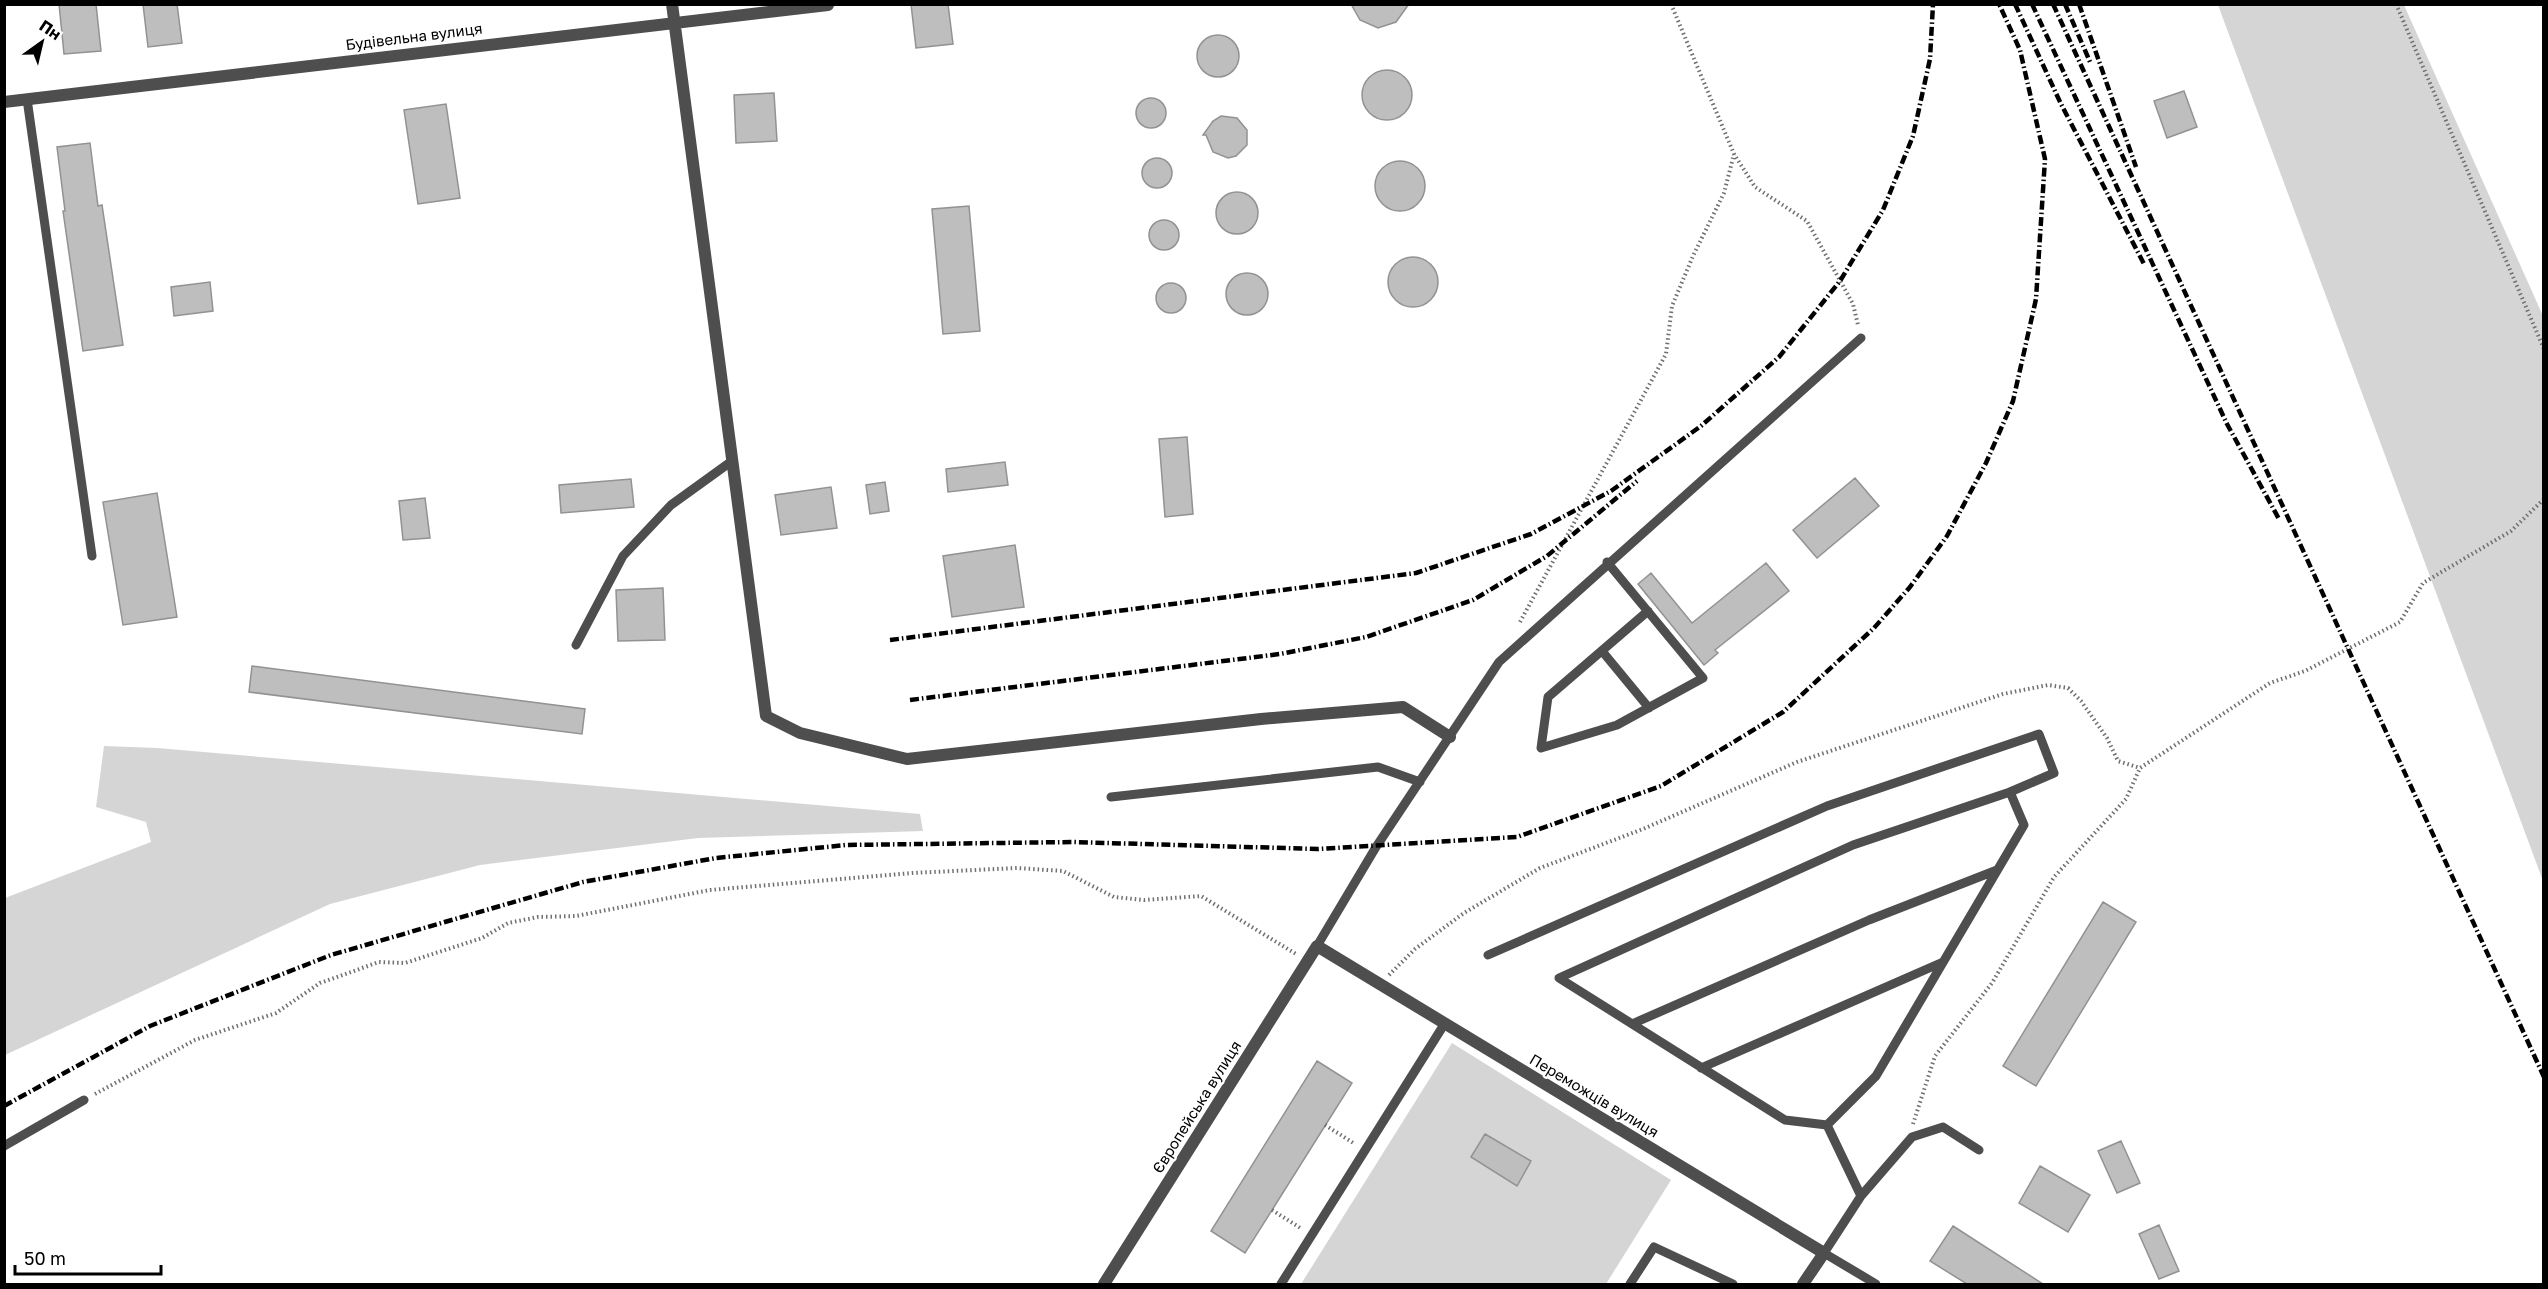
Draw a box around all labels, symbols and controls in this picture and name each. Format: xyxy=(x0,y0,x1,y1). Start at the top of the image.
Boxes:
north arrow xyxy=(12,12,72,72)
text: Пн xyxy=(36,15,65,44)
street label: Будівельна вулиця xyxy=(344,19,483,53)
street label: Європейська вулиця xyxy=(1148,1037,1244,1176)
street label: Переможців вулиця xyxy=(1527,1050,1662,1141)
scale bar xyxy=(15,1238,160,1276)
text: 50 m xyxy=(24,1247,66,1269)

